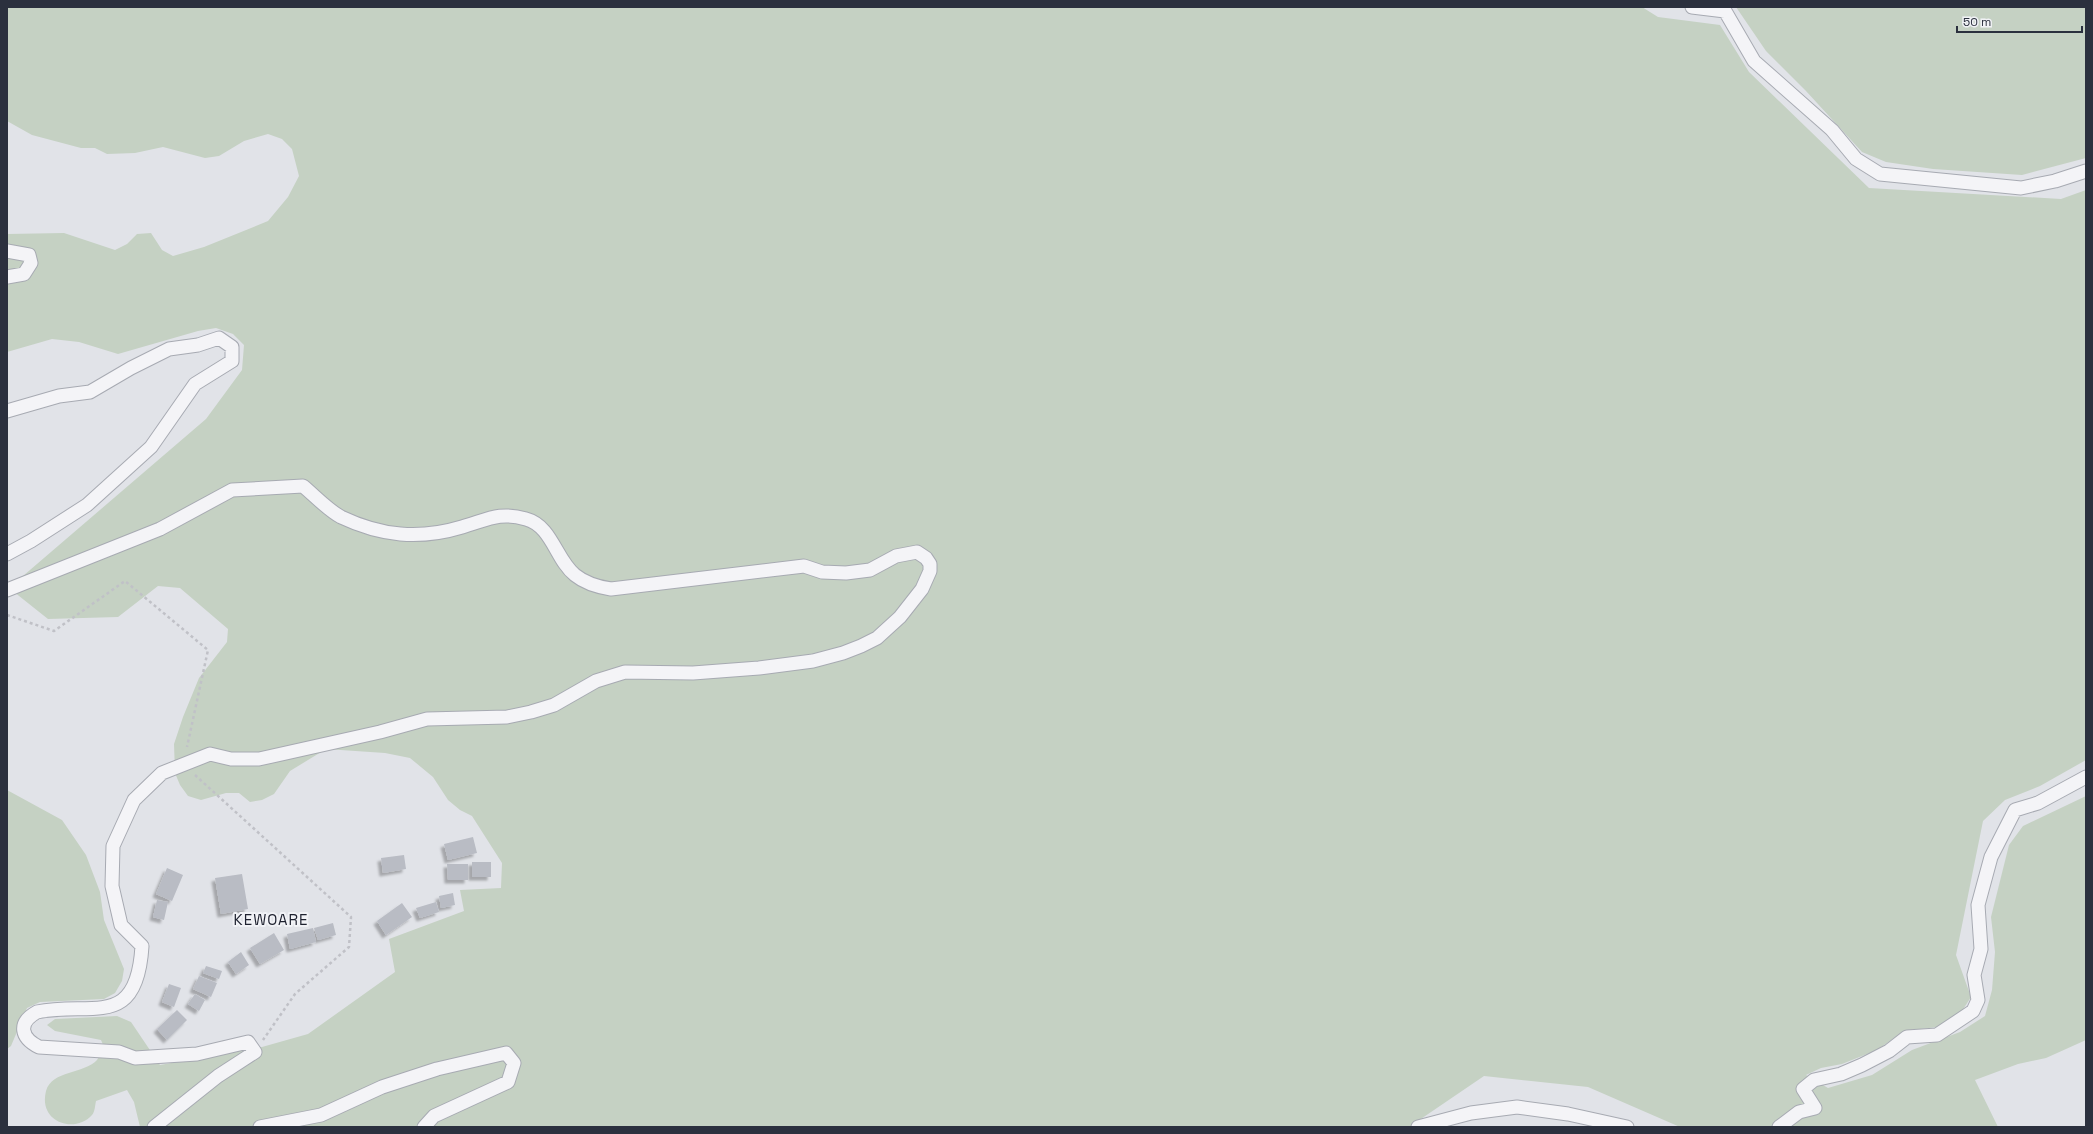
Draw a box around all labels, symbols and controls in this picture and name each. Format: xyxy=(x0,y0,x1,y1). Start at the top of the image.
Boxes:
scale bar xyxy=(1957,8,2082,34)
text: 50 m xyxy=(1963,14,1991,30)
district label: KEWOARE xyxy=(234,910,308,929)

